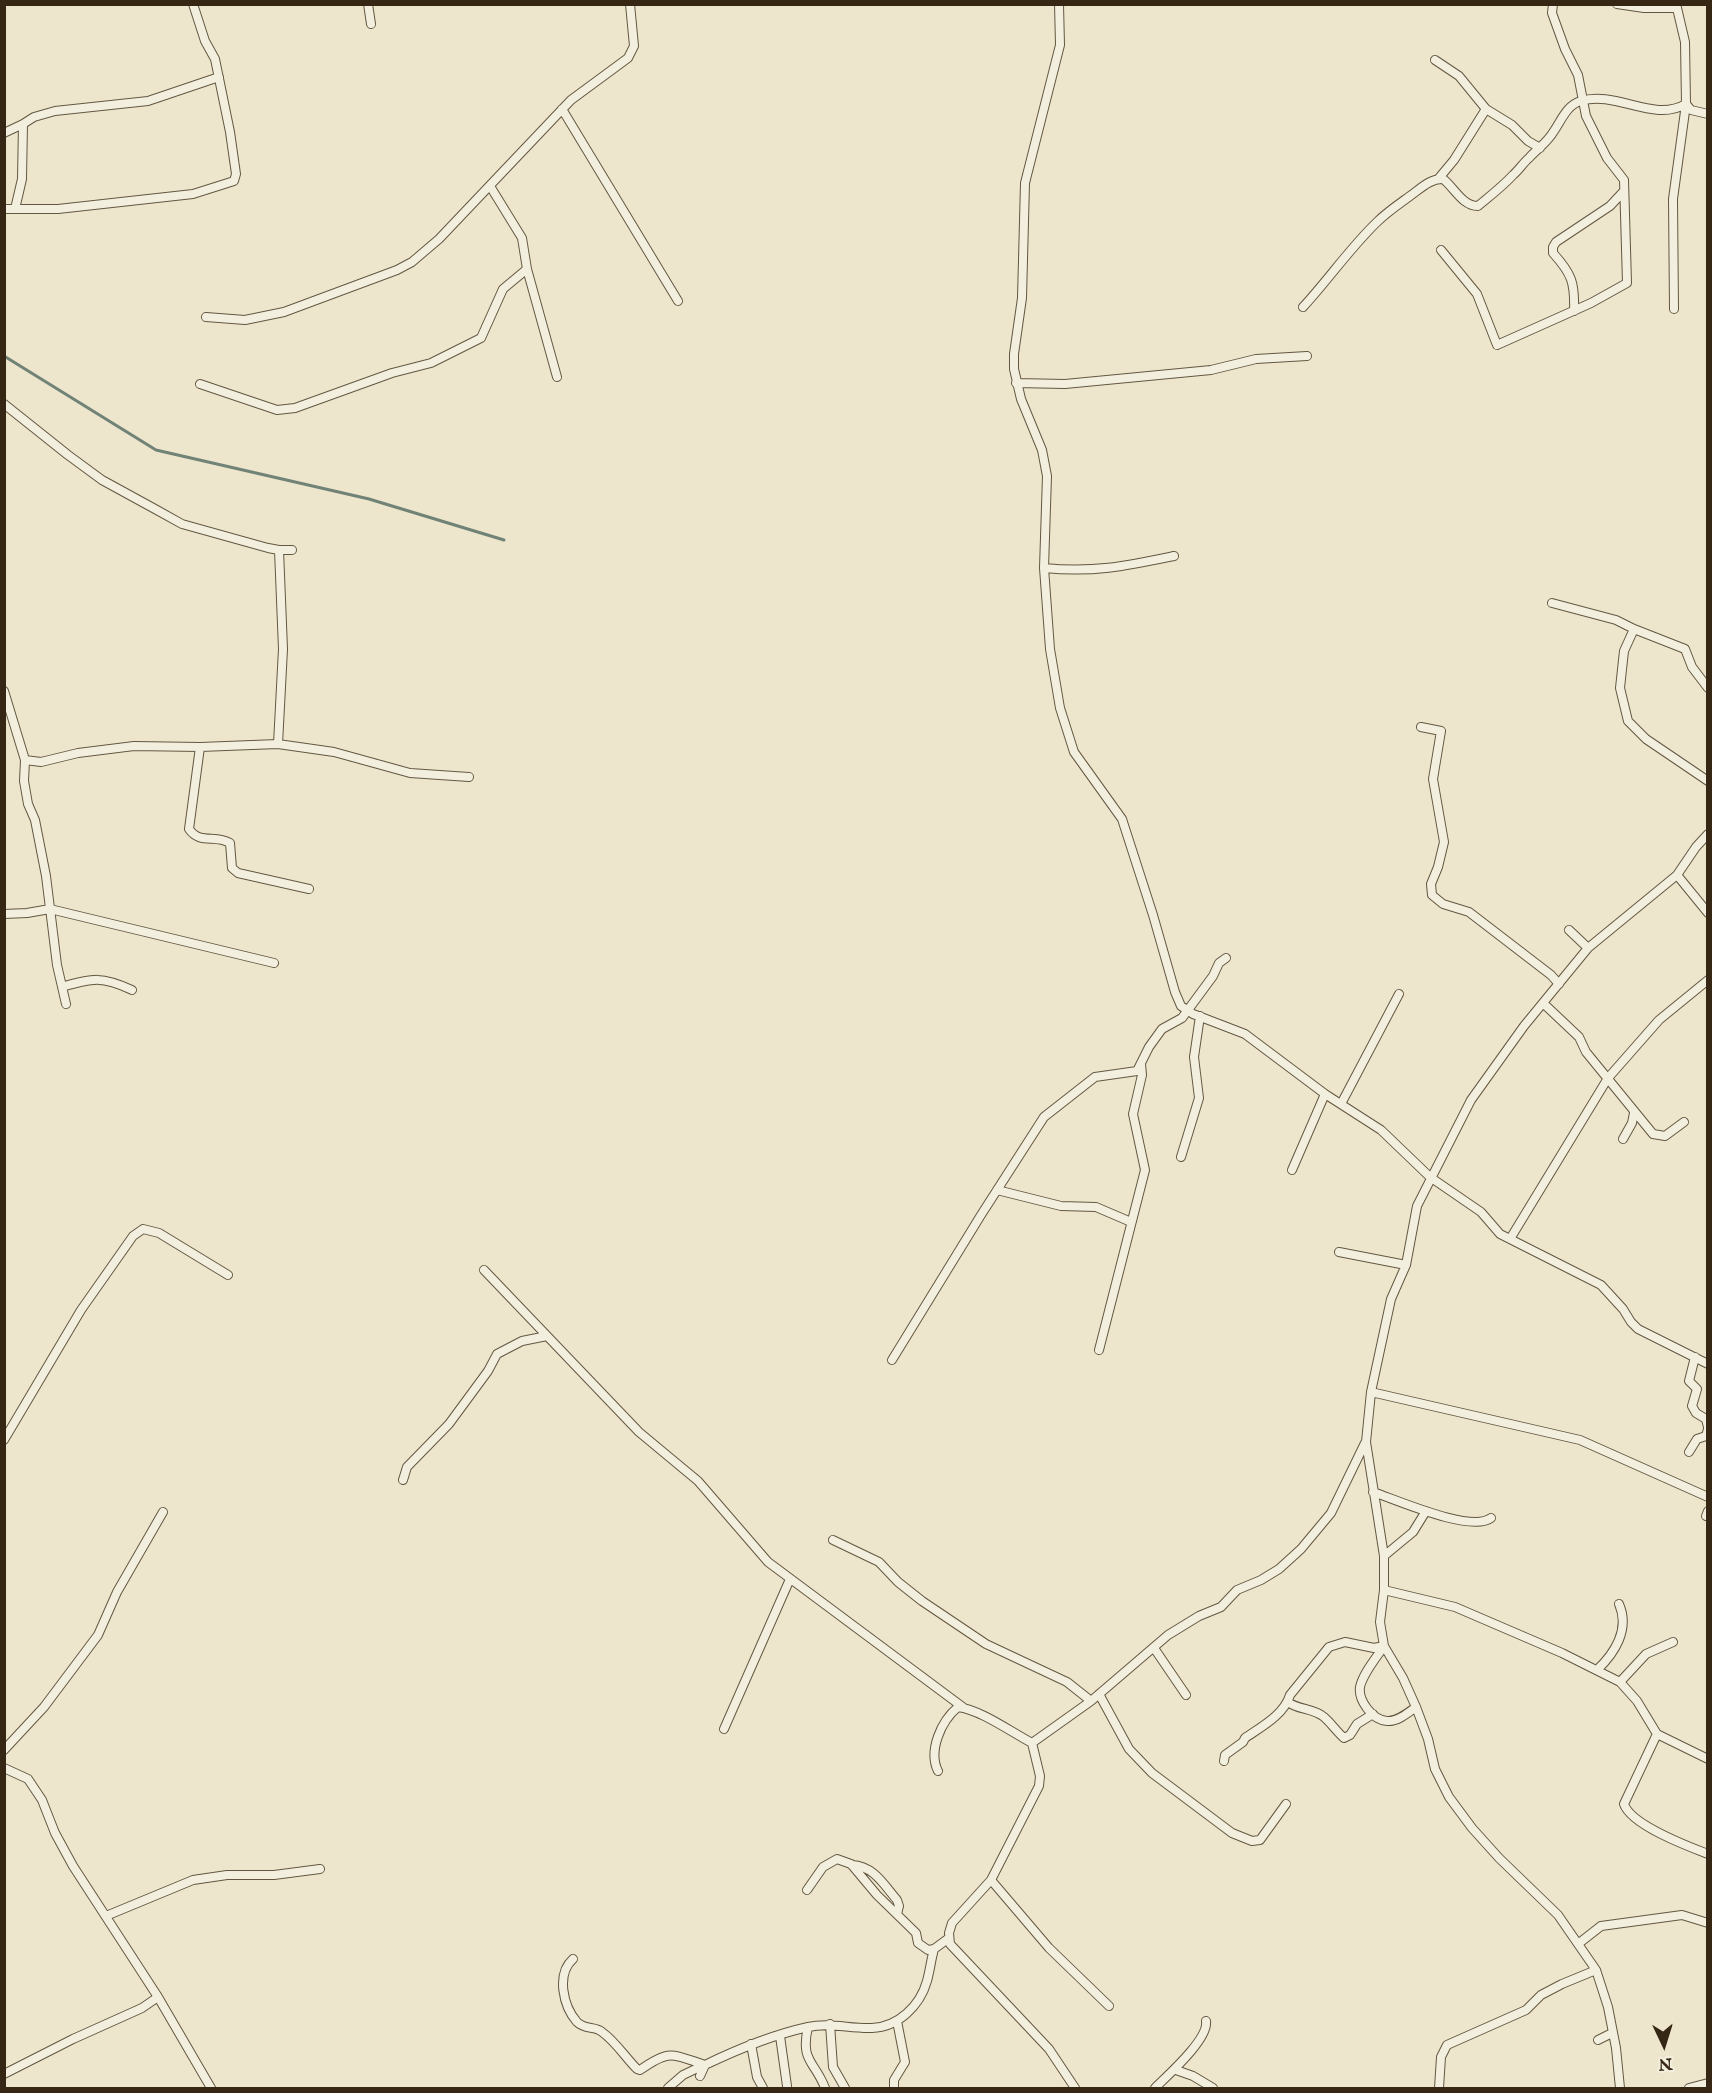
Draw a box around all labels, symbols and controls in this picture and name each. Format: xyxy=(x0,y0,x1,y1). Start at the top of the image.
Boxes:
north arrow xyxy=(1634,2015,1694,2075)
text: N xyxy=(1658,2052,1673,2073)

